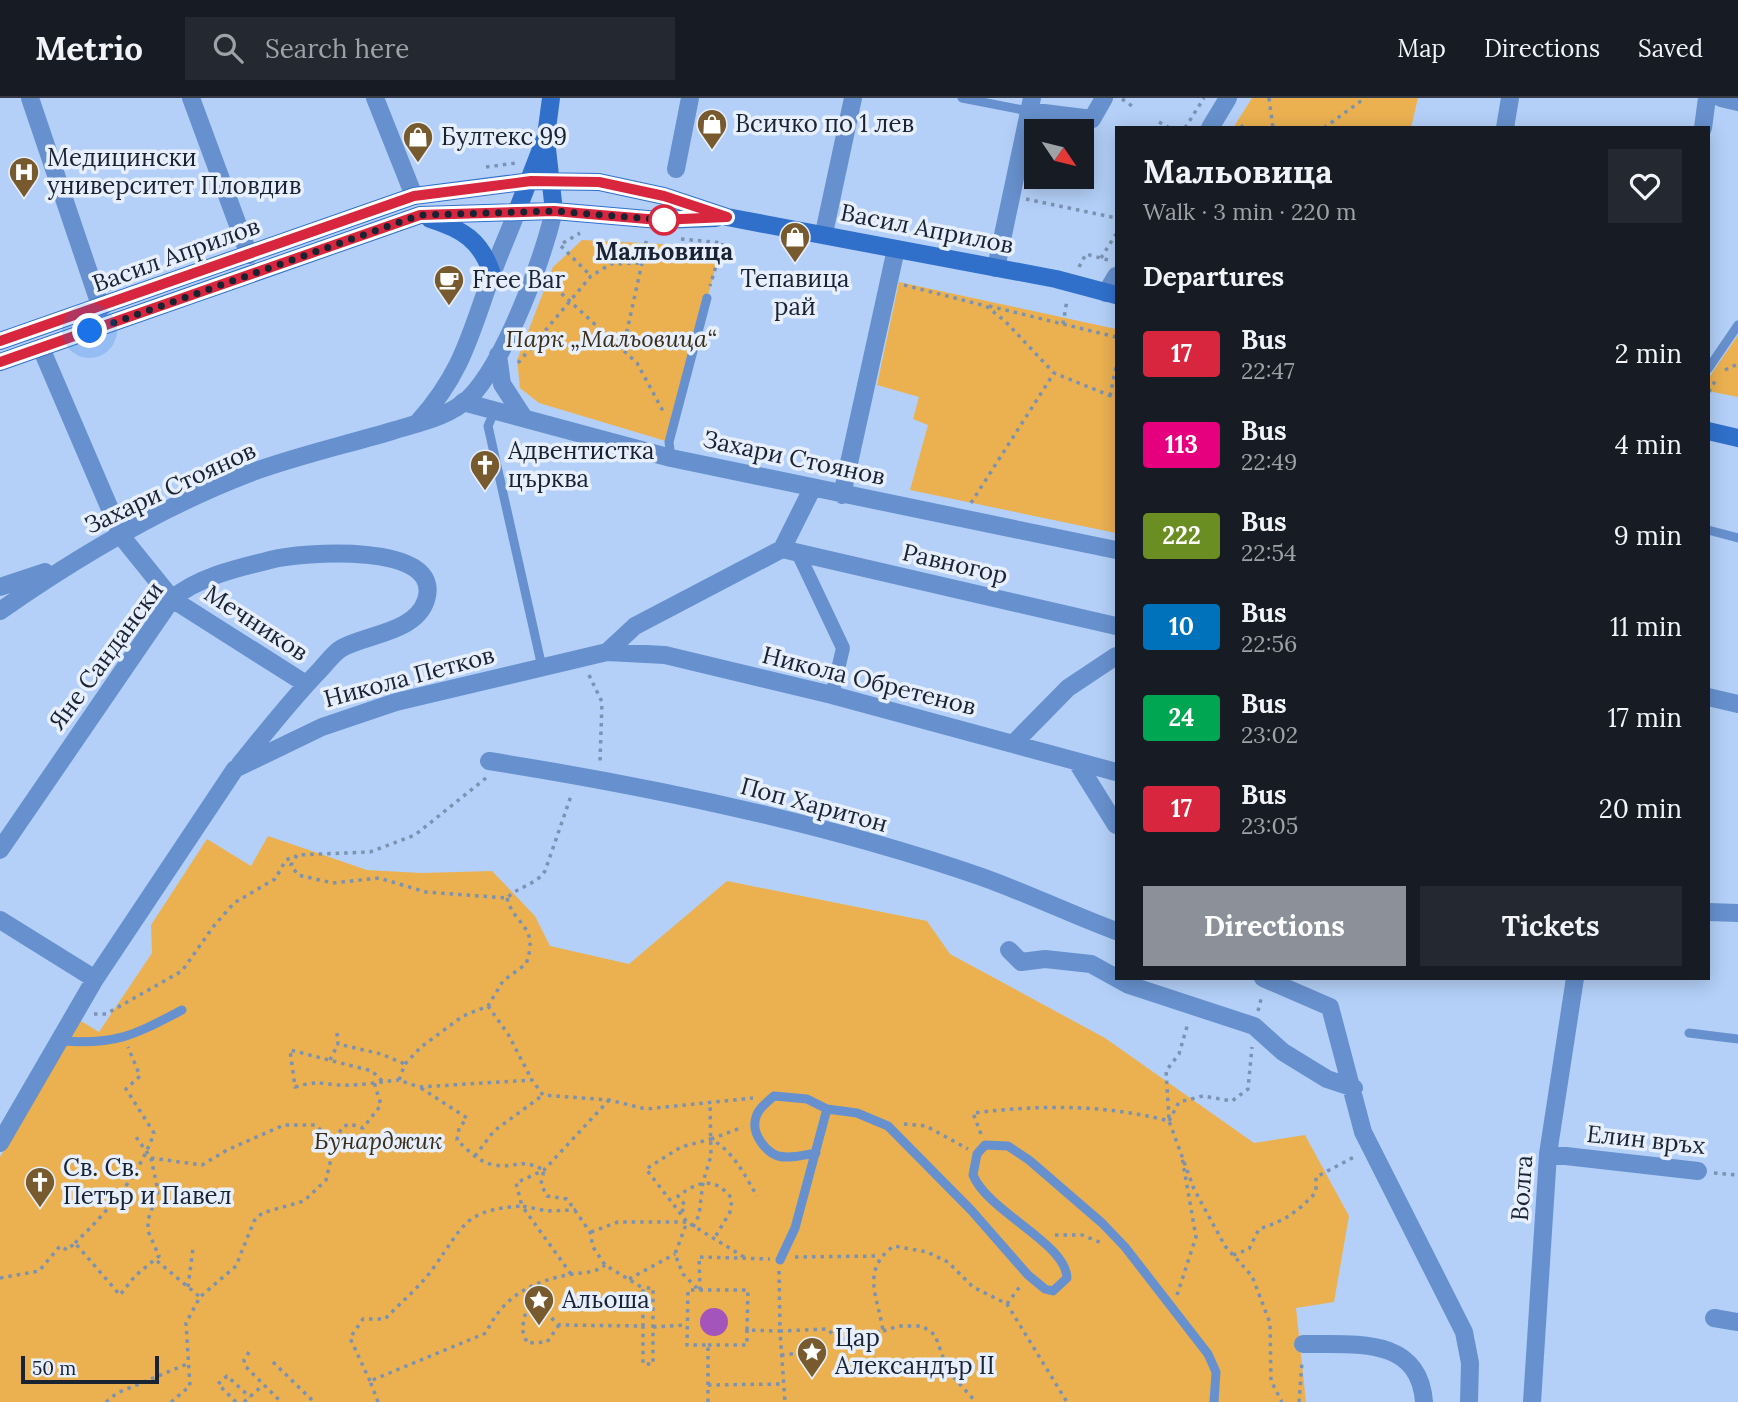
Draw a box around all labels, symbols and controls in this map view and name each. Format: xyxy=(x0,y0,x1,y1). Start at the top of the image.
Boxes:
search box xyxy=(185,17,675,80)
text: Metrio xyxy=(35,27,143,69)
icon: search xyxy=(209,29,247,67)
text: Search here xyxy=(265,32,409,65)
text: Map xyxy=(1397,33,1446,64)
text: Directions xyxy=(1484,33,1600,64)
text: Saved xyxy=(1638,33,1703,64)
shop icon: Всичко по 1 лев xyxy=(695,107,729,151)
place label: Всичко по 1 лев xyxy=(735,108,914,139)
north arrow xyxy=(1024,119,1094,189)
map controls xyxy=(1024,119,1094,189)
shop icon: Бултекс 99 xyxy=(401,120,435,164)
place label: Бултекс 99 xyxy=(441,121,567,152)
place label: Медицински университет Пловдив xyxy=(47,142,301,201)
button: heart xyxy=(1608,149,1682,223)
text: Мальовица xyxy=(1143,150,1333,192)
hospital icon: Медицински университет Пловдив xyxy=(7,155,41,199)
street label: Васил Априлов xyxy=(838,197,1016,260)
text: Walk · 3 min · 220 m xyxy=(1143,197,1357,226)
marker: Мальовица xyxy=(649,205,679,235)
street label: Васил Априлов xyxy=(88,210,264,299)
shop icon: Тепавица рай xyxy=(778,220,812,264)
place label: Мальовица xyxy=(595,236,733,267)
text: Departures xyxy=(1143,260,1284,293)
cafe icon: Free Bar xyxy=(432,263,466,307)
place label: Тепавица рай xyxy=(741,263,849,322)
place label: Free Bar xyxy=(472,264,566,295)
your location xyxy=(72,313,107,348)
park label: Парк „Мальовица“ xyxy=(506,323,716,354)
text: Bus xyxy=(1241,323,1287,356)
text: 2 min xyxy=(1615,337,1682,370)
text: 17 xyxy=(1171,338,1192,369)
text: 22:47 xyxy=(1241,356,1295,385)
text: Bus xyxy=(1241,414,1287,447)
street label: Захари Стоянов xyxy=(700,423,888,492)
text: 4 min xyxy=(1615,428,1682,461)
text: 113 xyxy=(1165,429,1198,460)
street label: Захари Стоянов xyxy=(79,434,260,541)
place label: Адвентистка църква xyxy=(507,435,655,494)
text: 22:49 xyxy=(1241,447,1297,476)
church icon: Адвентистка църква xyxy=(468,448,502,492)
text: Bus xyxy=(1241,505,1287,538)
text: 9 min xyxy=(1614,519,1682,552)
text: 222 xyxy=(1162,520,1201,551)
street label: Равногор xyxy=(899,536,1011,591)
text: 22:54 xyxy=(1241,538,1296,567)
street label: Яне Сандански xyxy=(41,575,170,736)
street label: Мечников xyxy=(198,578,314,668)
text: Bus xyxy=(1241,596,1287,629)
text: 11 min xyxy=(1610,610,1682,643)
text: 10 xyxy=(1169,611,1194,642)
text: 22:56 xyxy=(1241,629,1297,658)
street label: Никола Петков xyxy=(320,639,497,714)
street label: Никола Обретенов xyxy=(759,639,979,722)
text: Bus xyxy=(1241,687,1287,720)
text: 17 min xyxy=(1607,701,1682,734)
text: 24 xyxy=(1169,702,1194,733)
text: 23:02 xyxy=(1241,720,1298,749)
street label: Поп Харитон xyxy=(737,770,891,839)
text: Bus xyxy=(1241,778,1287,811)
text: 20 min xyxy=(1599,792,1682,825)
text: 17 xyxy=(1171,793,1192,824)
text: 23:05 xyxy=(1241,811,1298,840)
button: Directions xyxy=(1143,886,1406,966)
button: Tickets xyxy=(1420,886,1682,966)
street label: Елин връх xyxy=(1585,1118,1707,1161)
park label: Бунарджик xyxy=(314,1125,443,1156)
place label: Св. Св. Петър и Павел xyxy=(63,1152,232,1211)
street label: Волга xyxy=(1504,1154,1539,1222)
church icon: Св. Св. Петър и Павел xyxy=(23,1165,57,1209)
place icon: Альоша xyxy=(522,1283,556,1327)
place label: Альоша xyxy=(561,1284,650,1315)
place label: Цар Александър II xyxy=(834,1322,995,1381)
place icon: Цар Александър II xyxy=(795,1335,829,1379)
scale bar xyxy=(21,1353,159,1385)
text: 50 m xyxy=(32,1356,76,1380)

